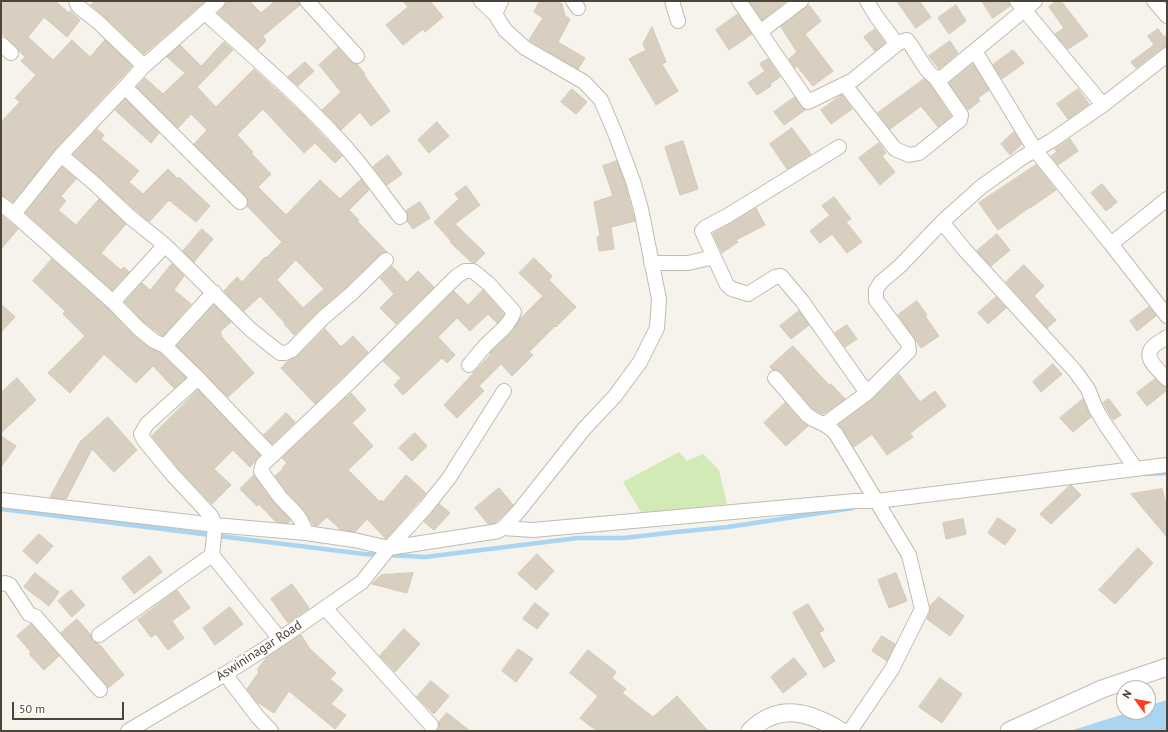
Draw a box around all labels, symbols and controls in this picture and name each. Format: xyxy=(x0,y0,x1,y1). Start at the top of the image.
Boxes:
street label: Aswininagar Road xyxy=(213,617,305,685)
north arrow xyxy=(1116,680,1156,720)
text: N xyxy=(1119,687,1135,701)
scale bar xyxy=(14,694,126,720)
text: 50 m xyxy=(19,701,45,716)

